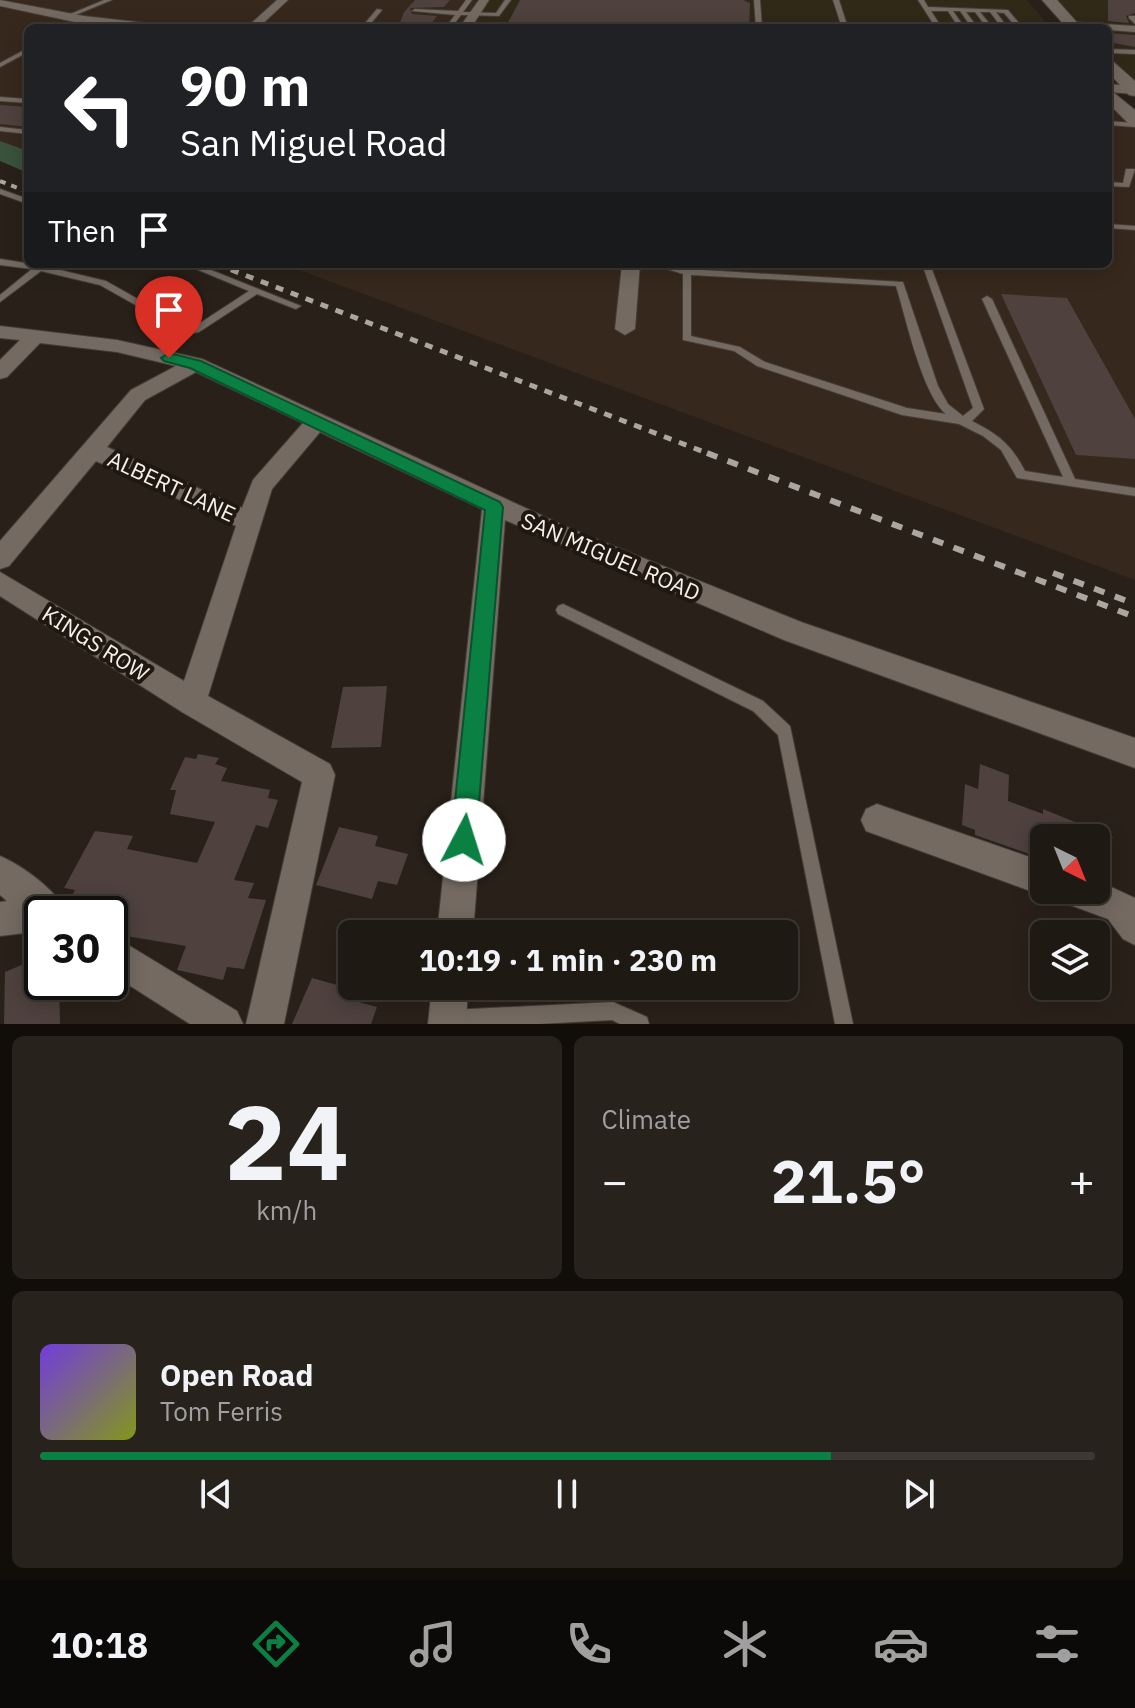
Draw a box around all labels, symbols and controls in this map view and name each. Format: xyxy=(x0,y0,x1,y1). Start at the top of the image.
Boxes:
text: 90 m xyxy=(180,49,310,121)
icon: left xyxy=(48,56,152,160)
text: San Miguel Road xyxy=(180,119,447,166)
icon: arrive xyxy=(132,208,176,252)
text: Then xyxy=(48,211,116,250)
pin xyxy=(135,276,203,358)
icon: arrive xyxy=(147,288,191,332)
street label: ALBERT LANE xyxy=(104,444,240,528)
street label: SAN MIGUEL ROAD xyxy=(517,505,705,607)
street label: KINGS ROW xyxy=(37,599,155,687)
position arrow xyxy=(422,798,506,882)
north arrow xyxy=(1030,824,1110,904)
map controls xyxy=(1030,824,1110,1000)
speed limit sign: 30 xyxy=(24,896,128,1000)
button: layers xyxy=(1030,920,1110,1000)
text: 10:19 · 1 min · 230 m xyxy=(419,940,717,979)
text: 24 xyxy=(224,1073,349,1209)
text: Climate xyxy=(602,1102,691,1136)
text: 21.5° xyxy=(771,1141,926,1220)
text: − xyxy=(602,1152,628,1209)
text: + xyxy=(1069,1152,1095,1209)
text: km/h xyxy=(256,1193,317,1227)
text: Open Road xyxy=(160,1355,313,1394)
text: Tom Ferris xyxy=(160,1394,283,1428)
icon: previous xyxy=(194,1472,238,1516)
icon: pause xyxy=(545,1472,589,1516)
icon: next xyxy=(897,1472,941,1516)
icon: directions xyxy=(248,1616,304,1672)
icon: music xyxy=(405,1616,461,1672)
icon: phone xyxy=(561,1616,617,1672)
icon: climate xyxy=(717,1616,773,1672)
icon: car xyxy=(873,1616,929,1672)
icon: filters xyxy=(1029,1616,1085,1672)
text: 10:18 xyxy=(50,1621,148,1668)

